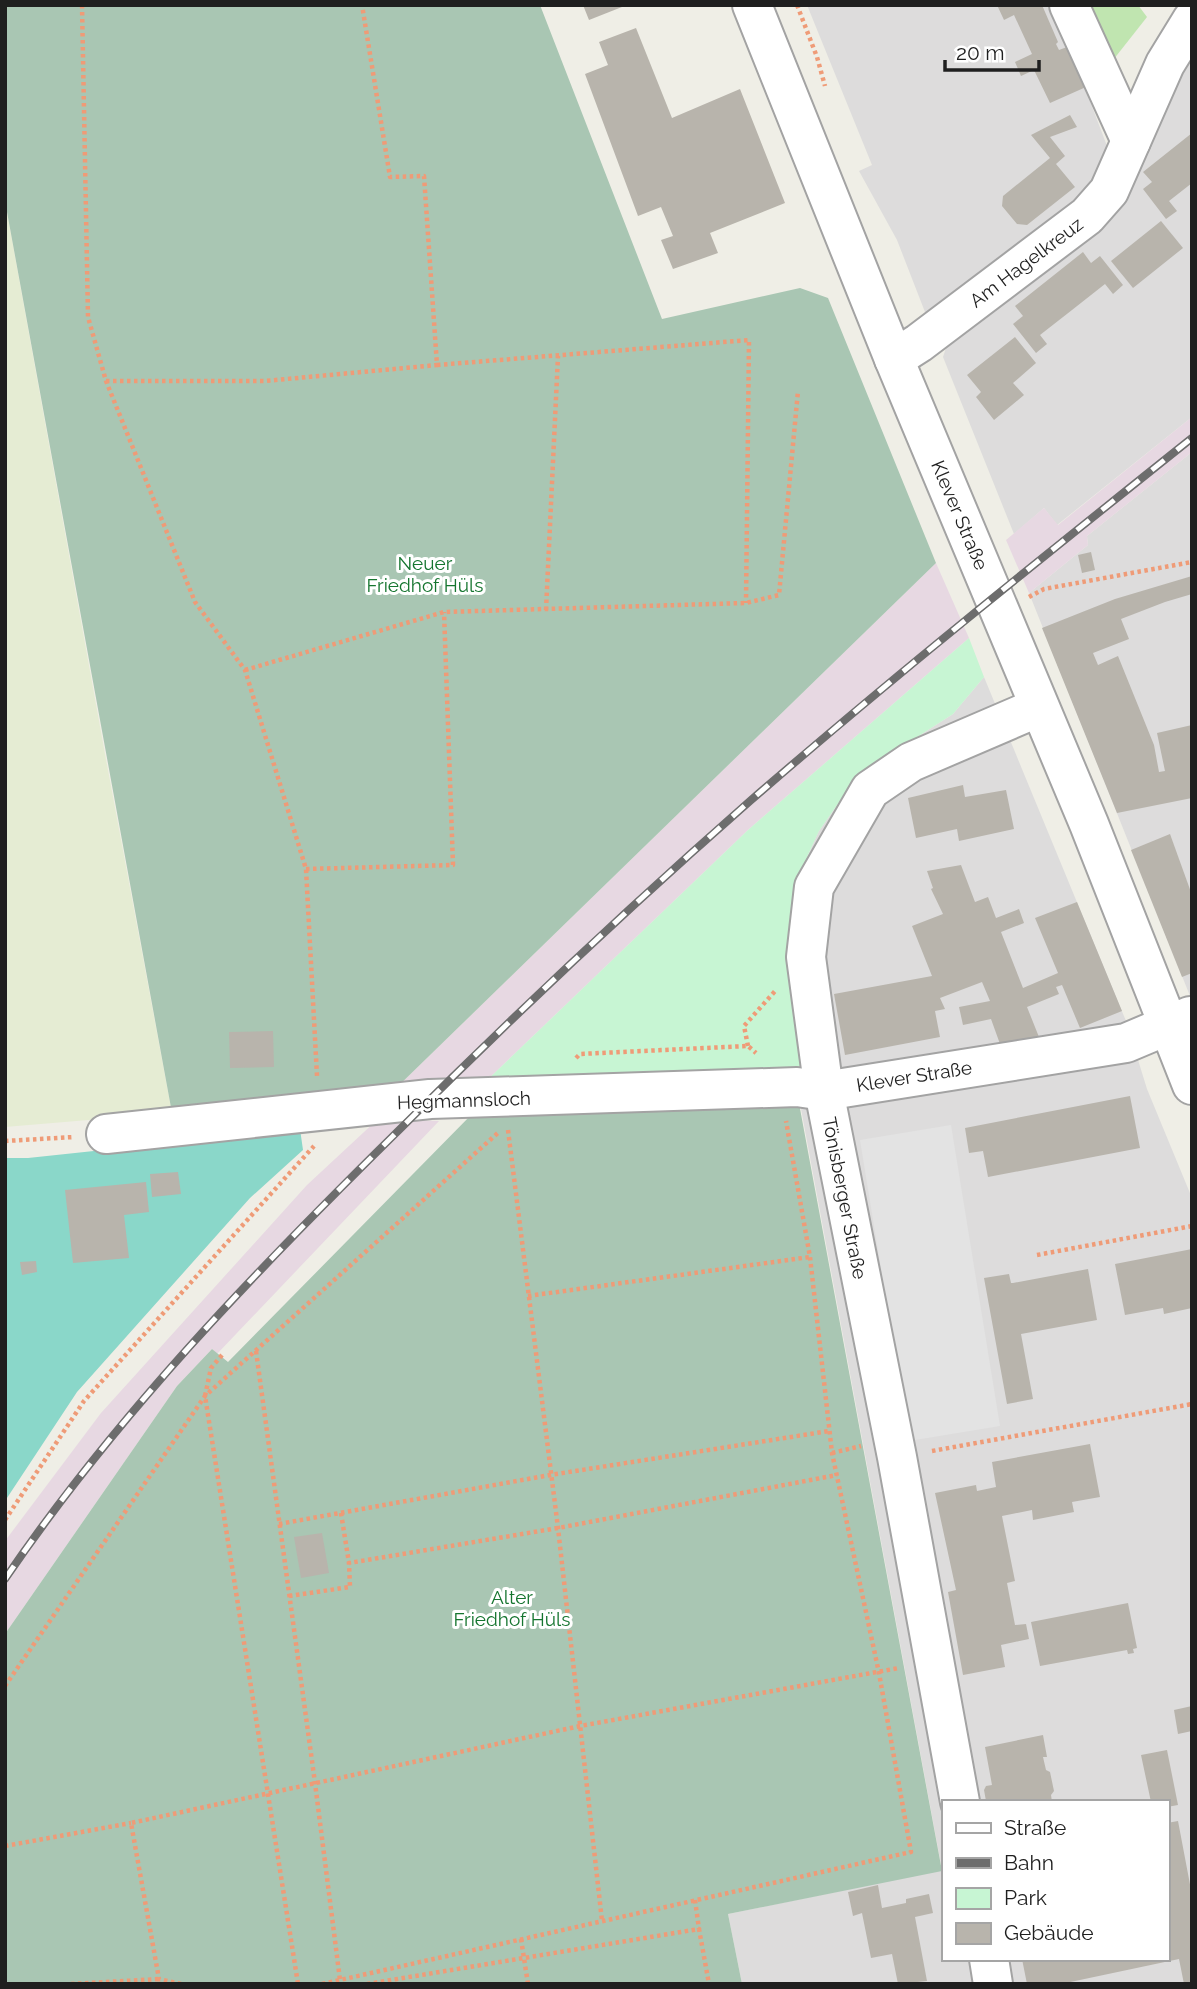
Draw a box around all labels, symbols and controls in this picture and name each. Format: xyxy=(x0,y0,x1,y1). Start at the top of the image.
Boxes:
scale bar xyxy=(945,28,1040,72)
text: 20 m xyxy=(956,40,1004,65)
street label: Am Hagelkreuz xyxy=(965,212,1087,312)
street label: Klever Straße xyxy=(927,457,993,573)
park label: Neuer Friedhof Hüls xyxy=(367,552,483,596)
street label: Klever Straße xyxy=(855,1056,973,1096)
street label: Hegmannsloch xyxy=(397,1087,531,1113)
street label: Tönisberger Straße xyxy=(818,1115,872,1281)
park label: Alter Friedhof Hüls xyxy=(454,1586,570,1630)
legend xyxy=(942,1800,1169,1961)
text: Straße xyxy=(1004,1815,1066,1840)
text: Bahn xyxy=(1004,1850,1054,1875)
text: Park xyxy=(1004,1885,1047,1910)
text: Gebäude xyxy=(1004,1920,1094,1945)

